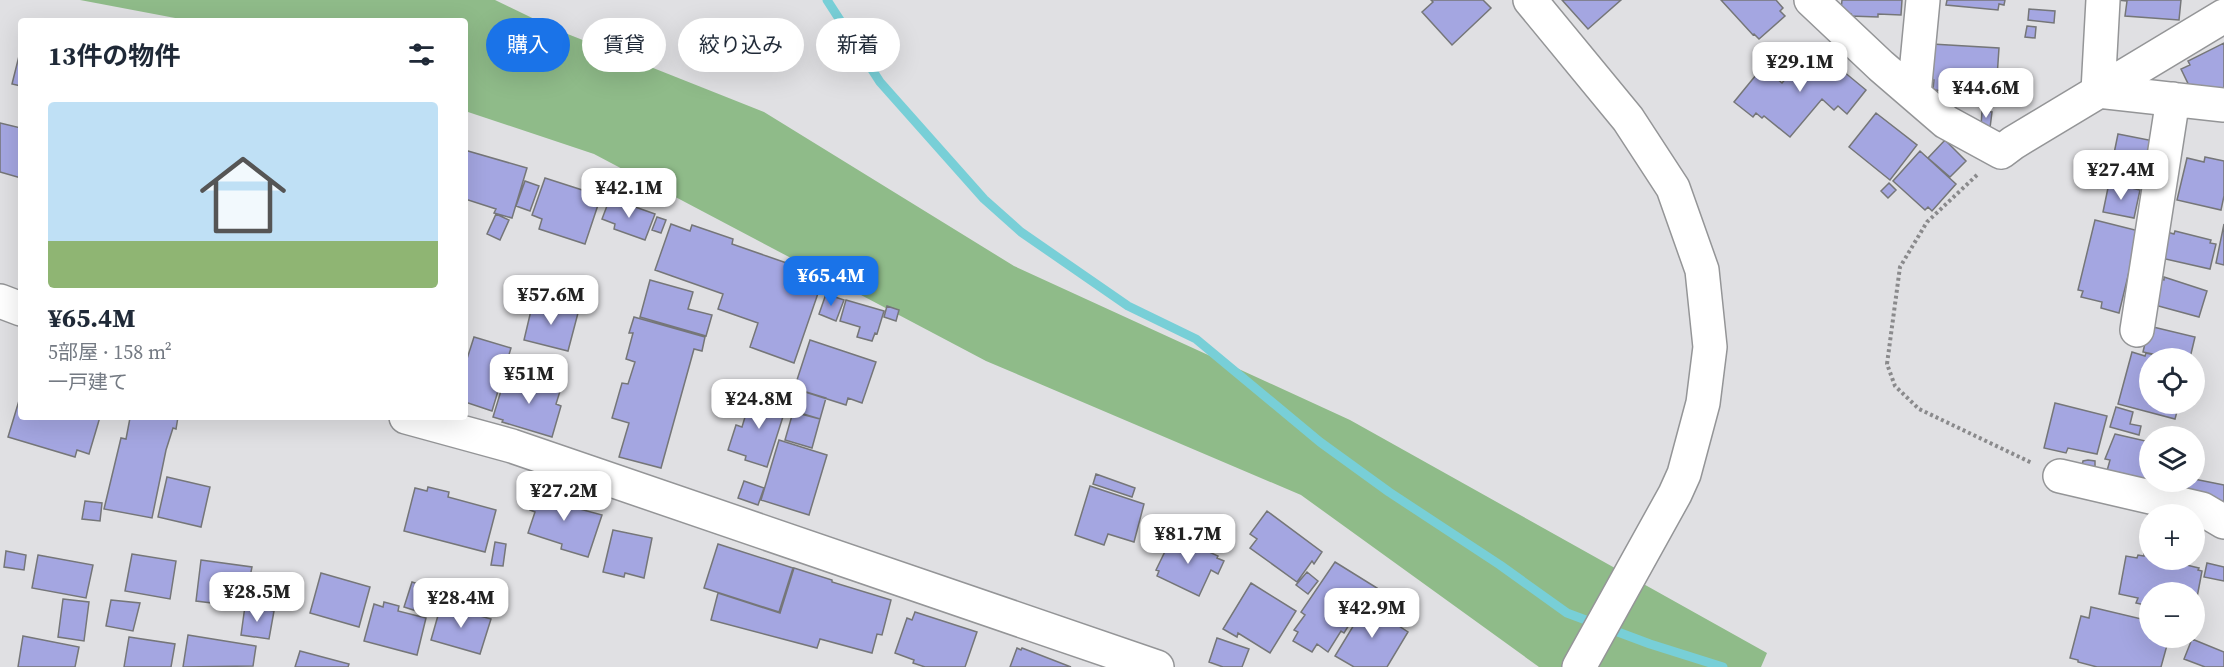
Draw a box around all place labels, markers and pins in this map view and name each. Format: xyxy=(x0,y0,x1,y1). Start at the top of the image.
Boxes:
pin: ¥29.1M xyxy=(1751,42,1849,93)
pin: ¥44.6M xyxy=(1937,68,2035,119)
pin: ¥27.4M xyxy=(2072,150,2170,201)
pin: ¥42.1M xyxy=(580,168,678,219)
pin: ¥65.4M xyxy=(782,256,880,307)
pin: ¥57.6M xyxy=(502,275,600,326)
pin: ¥51M xyxy=(493,354,565,405)
pin: ¥24.8M xyxy=(710,379,808,430)
pin: ¥27.2M xyxy=(515,471,613,522)
pin: ¥81.7M xyxy=(1139,514,1237,565)
pin: ¥28.5M xyxy=(208,572,306,623)
pin: ¥28.4M xyxy=(412,578,510,629)
pin: ¥42.9M xyxy=(1323,588,1421,639)

